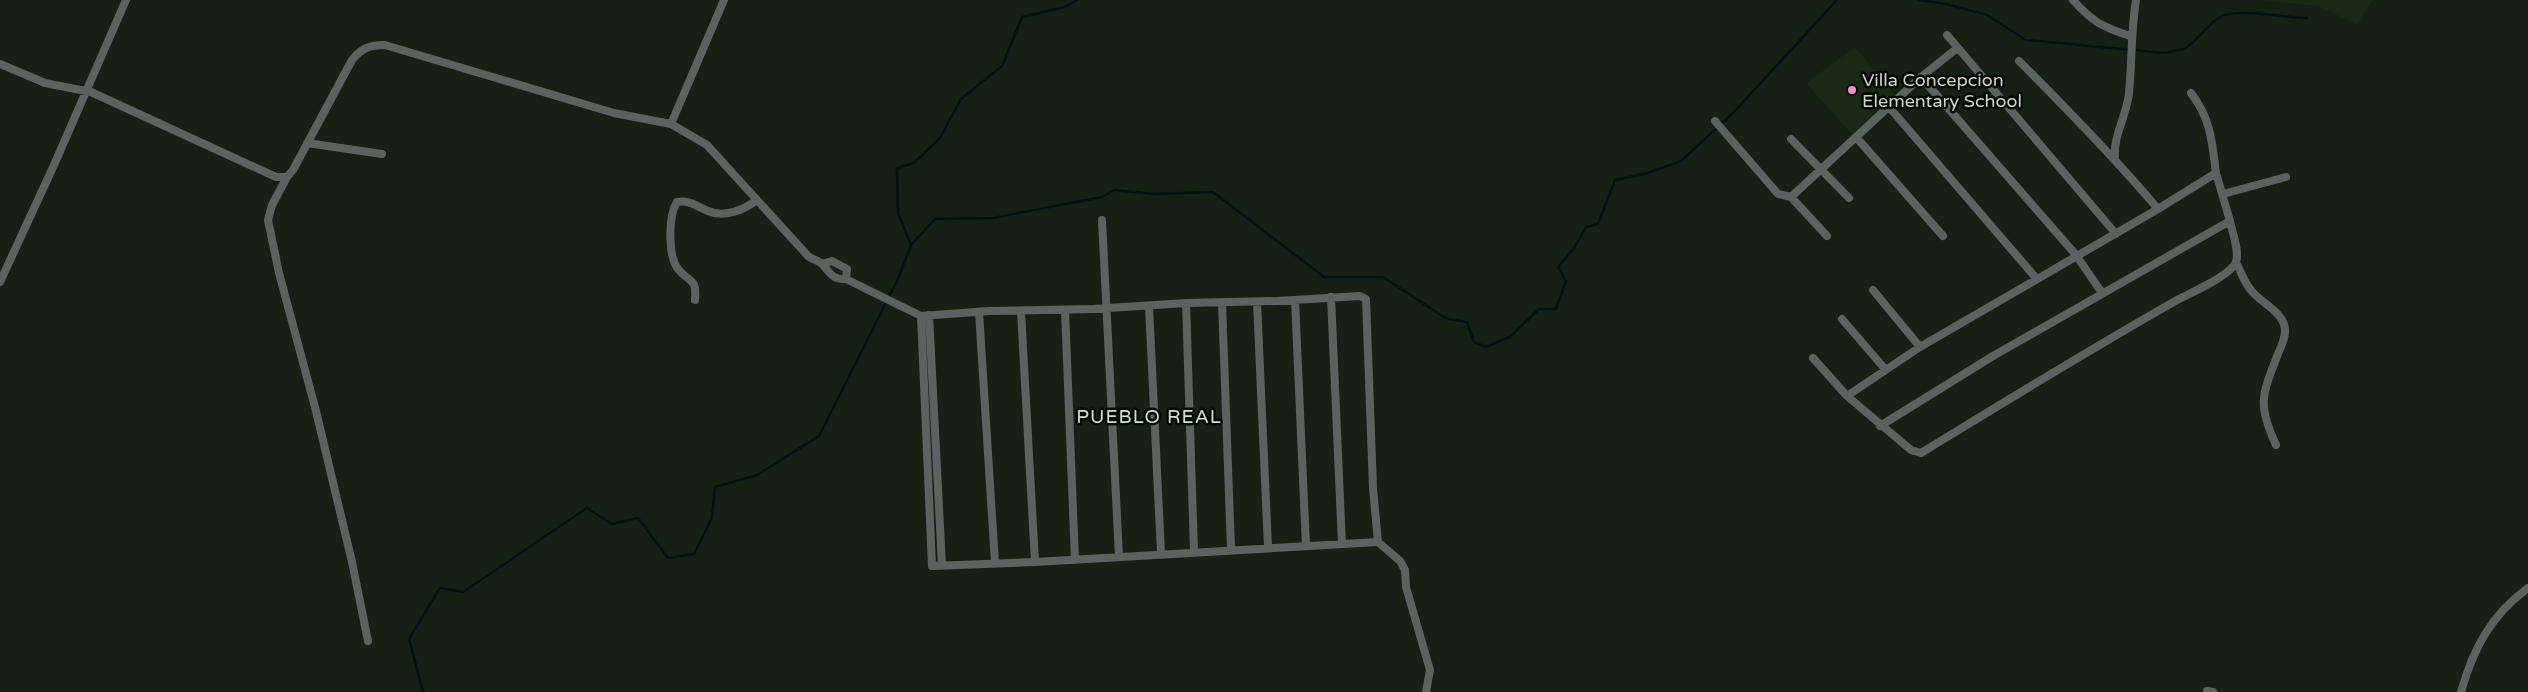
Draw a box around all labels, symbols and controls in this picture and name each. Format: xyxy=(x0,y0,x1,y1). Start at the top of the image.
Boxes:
place label: Villa Concepcion Elementary School xyxy=(1862,69,2022,112)
marker: Villa Concepcion Elementary School xyxy=(1846,84,1858,96)
district label: PUEBLO REAL xyxy=(1076,406,1222,428)

